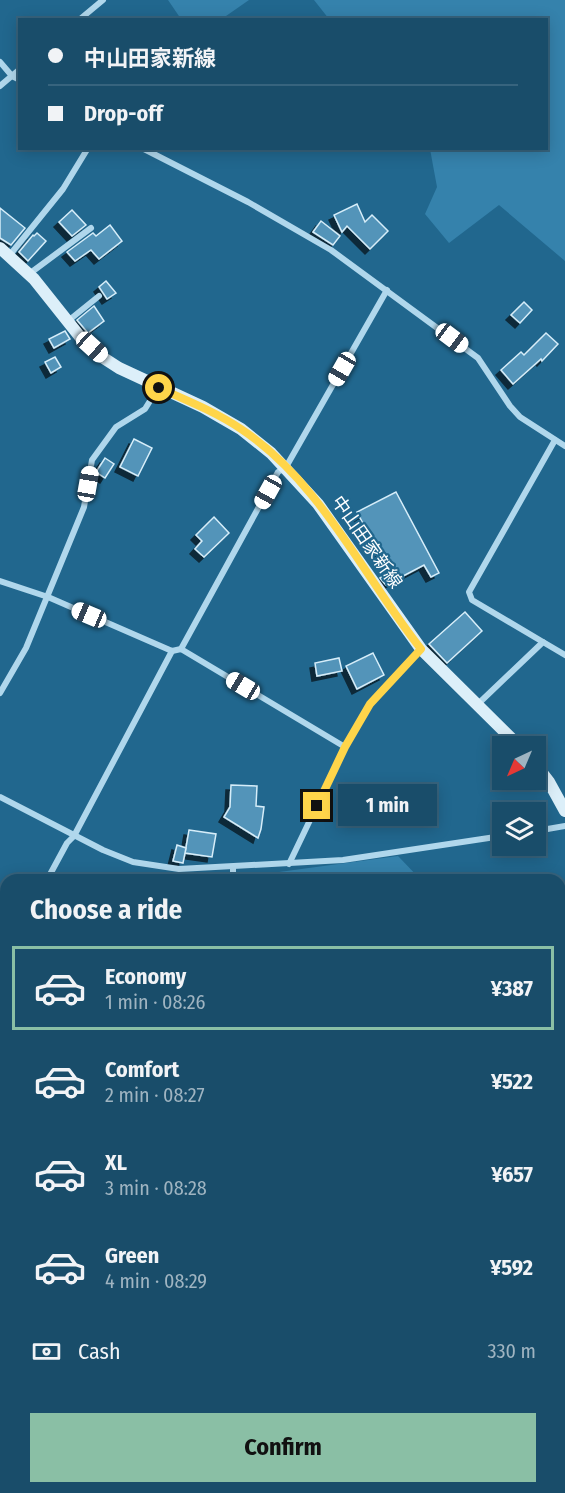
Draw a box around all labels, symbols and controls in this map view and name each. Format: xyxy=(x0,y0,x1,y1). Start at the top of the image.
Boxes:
text: 中山田家新線 xyxy=(84,45,216,72)
text: Drop-off xyxy=(84,100,163,127)
car xyxy=(432,320,472,356)
car xyxy=(73,328,111,366)
car xyxy=(325,349,359,389)
route start xyxy=(145,374,172,401)
car xyxy=(76,465,100,503)
car xyxy=(251,472,285,512)
street label: 中山田家新線 xyxy=(327,491,407,593)
car xyxy=(69,600,109,630)
car xyxy=(223,669,263,703)
north arrow xyxy=(492,736,546,790)
map controls xyxy=(492,736,546,856)
callout: 1 min xyxy=(338,785,437,827)
route end xyxy=(303,792,330,819)
text: 1 min xyxy=(366,793,409,817)
button: layers xyxy=(492,802,546,856)
text: Choose a ride xyxy=(30,894,182,926)
icon: car xyxy=(33,961,87,1015)
text: Economy xyxy=(105,963,186,990)
text: ¥387 xyxy=(491,975,533,1002)
text: 1 min · 08:26 xyxy=(105,990,206,1014)
icon: car xyxy=(33,1054,87,1108)
text: Comfort xyxy=(105,1056,179,1083)
text: ¥522 xyxy=(491,1068,533,1095)
text: 2 min · 08:27 xyxy=(105,1083,205,1107)
icon: car xyxy=(33,1147,87,1201)
text: XL xyxy=(105,1149,127,1176)
text: ¥657 xyxy=(491,1161,533,1188)
text: 3 min · 08:28 xyxy=(105,1176,207,1200)
icon: car xyxy=(33,1240,87,1294)
text: Green xyxy=(105,1242,159,1269)
text: ¥592 xyxy=(490,1254,533,1281)
text: 4 min · 08:29 xyxy=(105,1269,207,1293)
icon: cash xyxy=(30,1335,63,1368)
text: Cash xyxy=(78,1338,121,1365)
text: 330 m xyxy=(487,1339,536,1363)
button: Confirm xyxy=(30,1413,536,1482)

